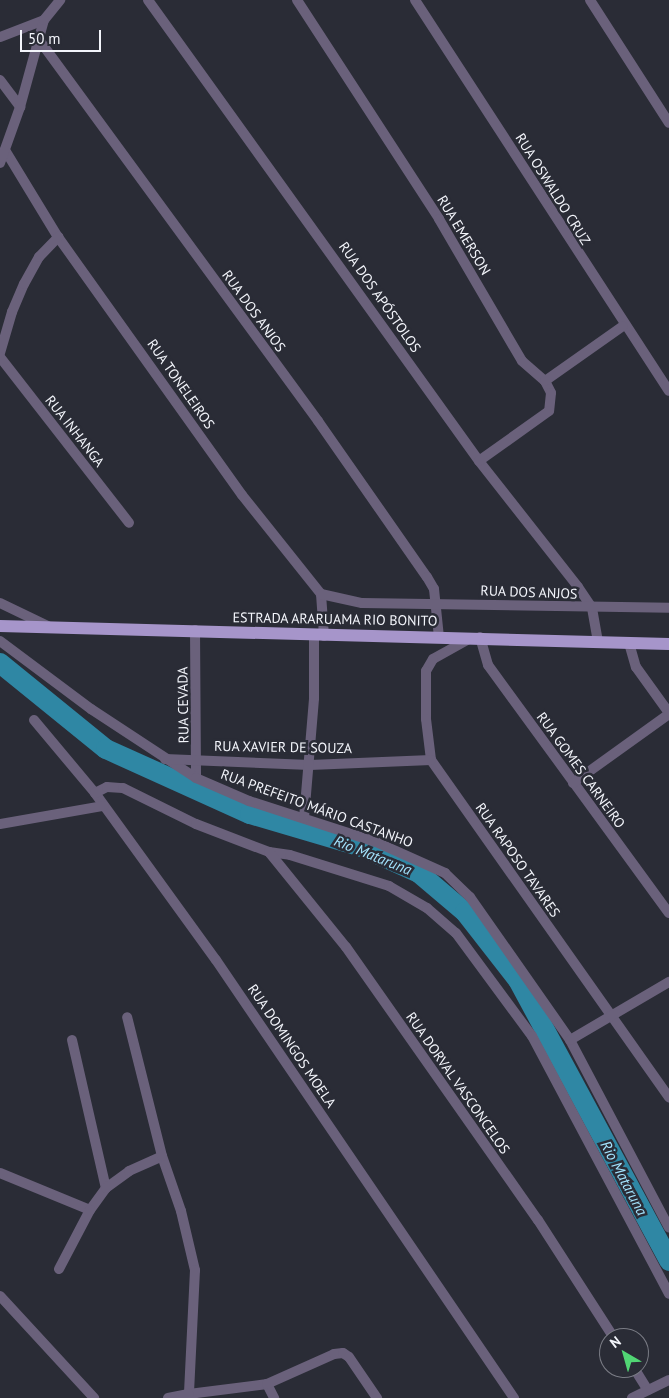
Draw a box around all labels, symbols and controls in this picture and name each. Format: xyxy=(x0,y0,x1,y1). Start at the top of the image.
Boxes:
scale bar xyxy=(22,20,104,52)
text: 50 m xyxy=(28,29,61,48)
street label: RUA OSWALDO CRUZ xyxy=(512,130,594,248)
street label: RUA EMERSON xyxy=(434,192,494,278)
street label: RUA DOS APÓSTOLOS xyxy=(335,238,425,356)
street label: RUA DOS ANJOS xyxy=(218,266,290,356)
street label: RUA TONELEIROS xyxy=(144,336,218,432)
street label: RUA INHANGA xyxy=(42,392,108,470)
street label: RUA DOS ANJOS xyxy=(480,582,578,602)
street label: ESTRADA ARARUAMA RIO BONITO xyxy=(232,609,438,629)
street label: RUA CEVADA xyxy=(174,666,192,744)
street label: RUA GOMES CARNEIRO xyxy=(533,709,629,831)
street label: RUA XAVIER DE SOUZA xyxy=(213,737,353,757)
street label: RUA PREFEITO MÁRIO CASTANHO xyxy=(218,765,416,851)
street label: RUA RAPOSO TAVARES xyxy=(472,799,564,921)
water label: Rio Mataruna xyxy=(332,831,414,879)
street label: RUA DOMINGOS MOELA xyxy=(244,981,340,1111)
street label: RUA DORVAL VASCONCELOS xyxy=(402,1008,514,1158)
water label: Rio Mataruna xyxy=(597,1138,651,1218)
north arrow xyxy=(599,1328,649,1378)
text: N xyxy=(606,1332,625,1352)

